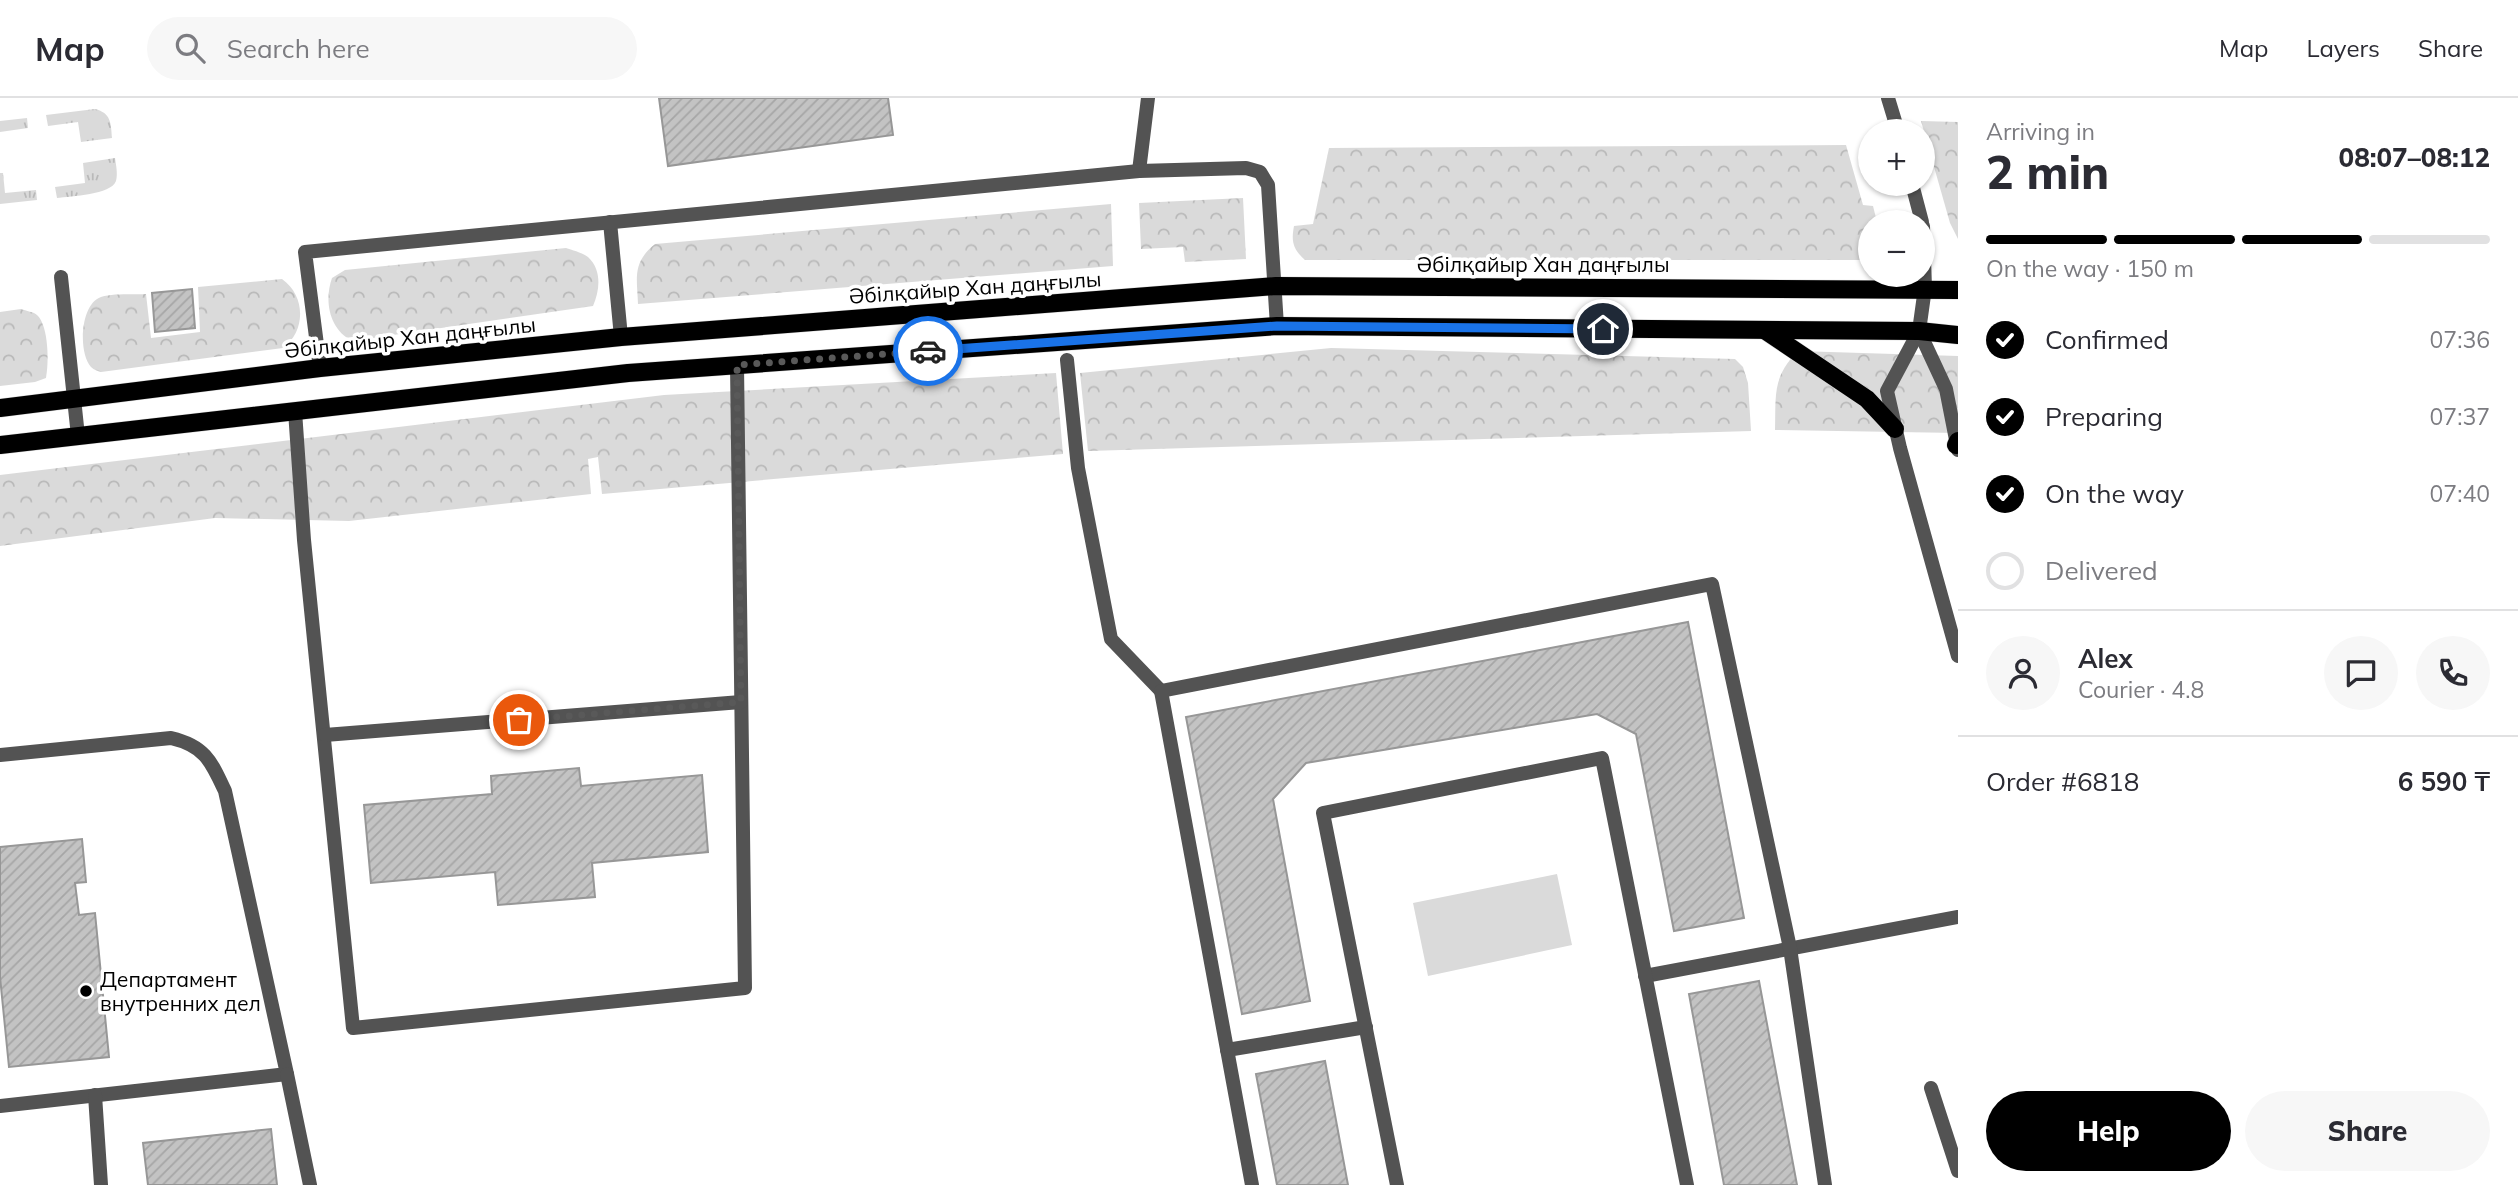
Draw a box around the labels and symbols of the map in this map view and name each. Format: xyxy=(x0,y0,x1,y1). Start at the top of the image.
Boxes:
street label: Әбілқайыр Хан даңғылы xyxy=(1416,251,1670,277)
street label: Әбілқайыр Хан даңғылы xyxy=(848,265,1102,309)
pin xyxy=(1573,299,1633,359)
street label: Әбілқайыр Хан даңғылы xyxy=(283,311,537,363)
courier xyxy=(893,316,963,386)
pin xyxy=(489,690,549,750)
place label: Департамент внутренних дел xyxy=(100,966,261,1016)
marker: Департамент внутренних дел xyxy=(78,983,94,999)

